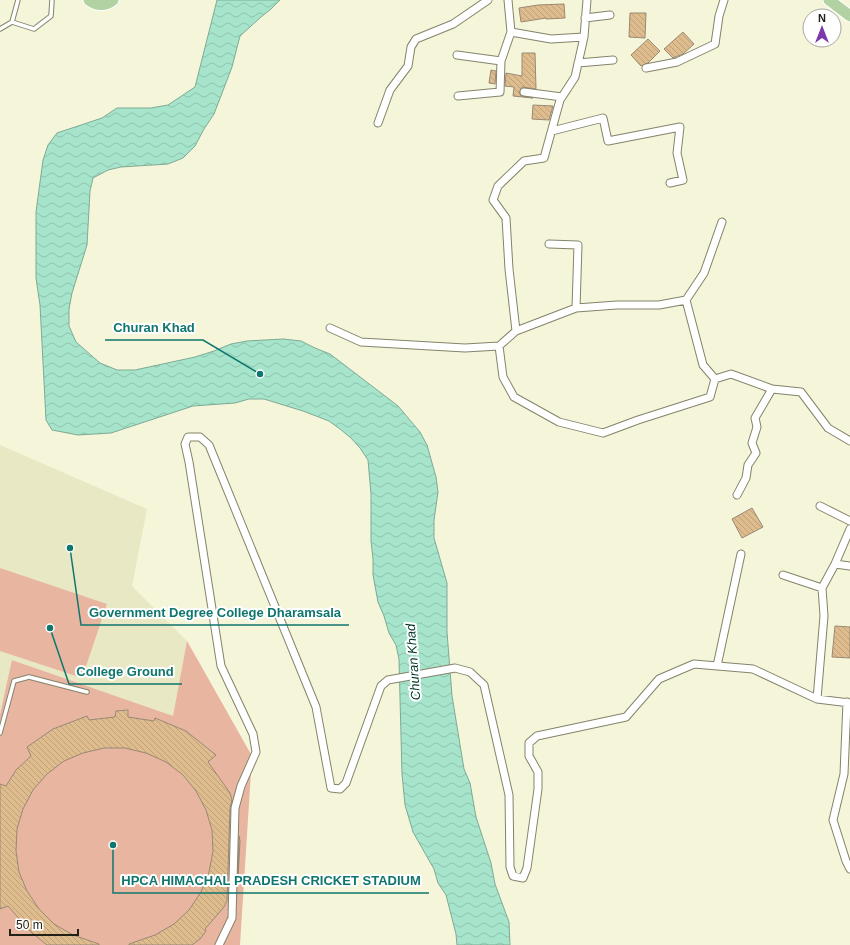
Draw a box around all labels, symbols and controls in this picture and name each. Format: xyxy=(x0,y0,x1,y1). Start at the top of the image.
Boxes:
north arrow xyxy=(802,8,842,48)
text: N xyxy=(818,12,826,24)
callout: Churan Khad xyxy=(105,315,203,340)
text: Churan Khad xyxy=(113,320,195,335)
callout: Government Degree College Dharamsala xyxy=(81,600,349,625)
text: Government Degree College Dharamsala xyxy=(89,605,342,620)
water label: Churan Khad xyxy=(403,623,423,701)
callout: College Ground xyxy=(69,659,182,684)
text: College Ground xyxy=(76,664,174,679)
callout: HPCA HIMACHAL PRADESH CRICKET STADIUM xyxy=(113,868,429,893)
text: HPCA HIMACHAL PRADESH CRICKET STADIUM xyxy=(121,873,421,888)
scale bar xyxy=(10,911,78,937)
text: 50 m xyxy=(16,918,43,932)

